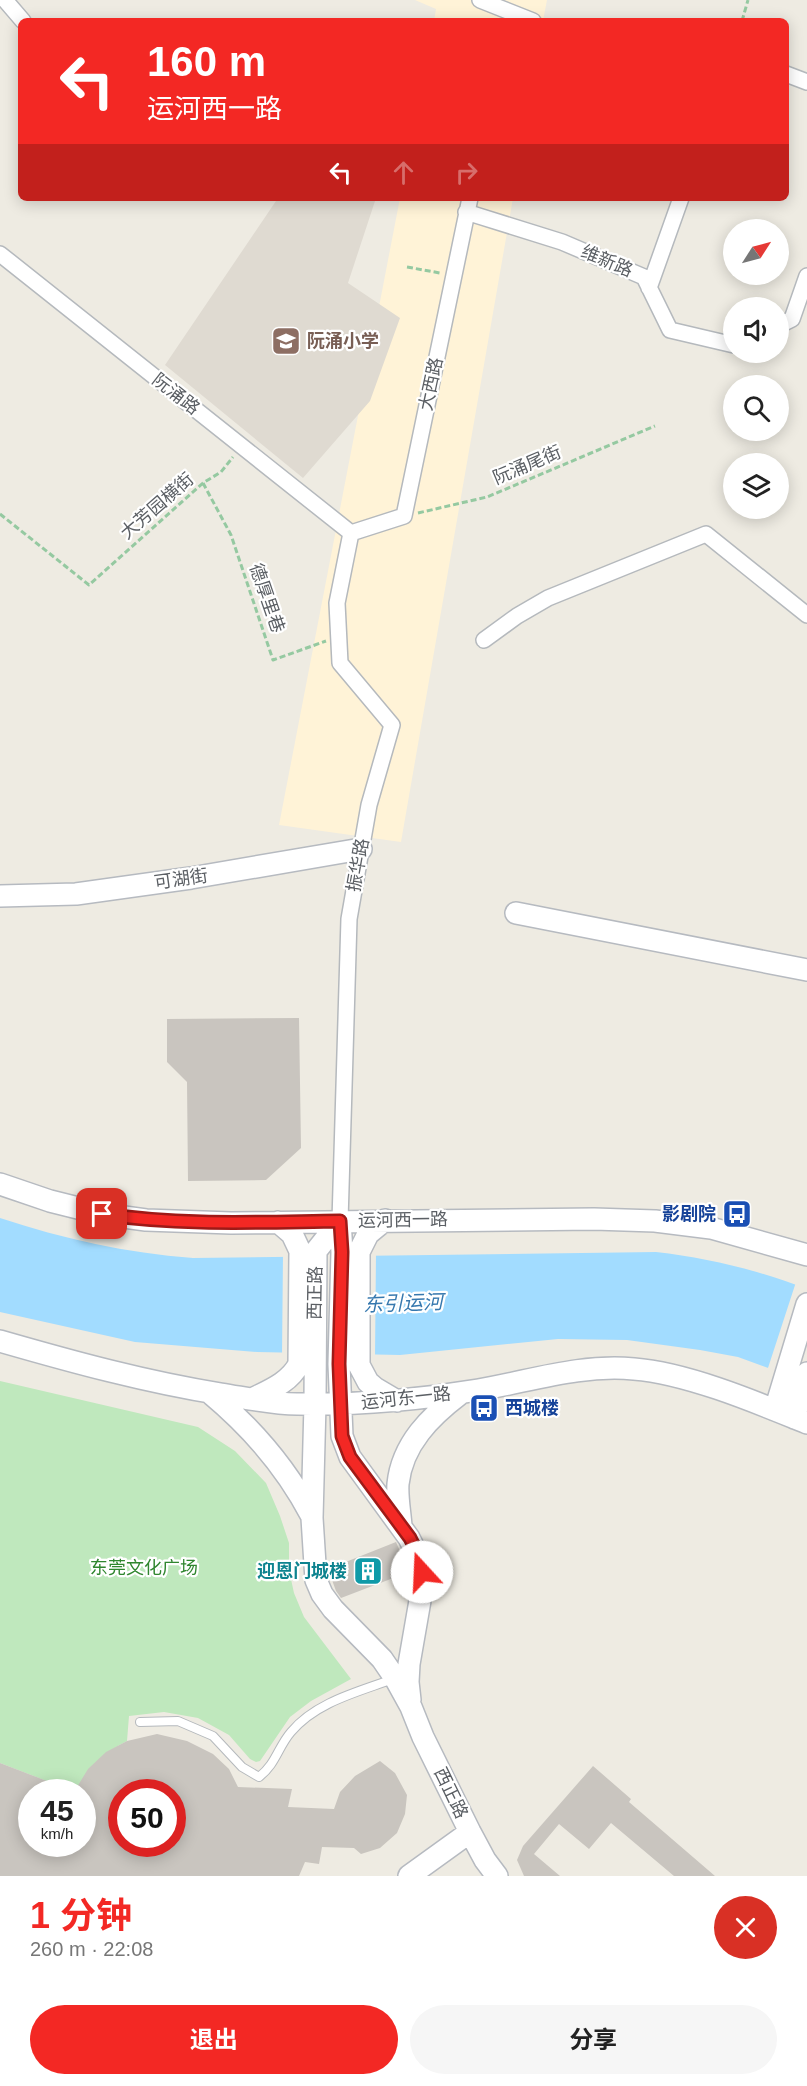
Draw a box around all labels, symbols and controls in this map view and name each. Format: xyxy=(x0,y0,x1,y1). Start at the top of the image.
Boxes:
text: 160 m xyxy=(147,38,266,85)
icon: left xyxy=(48,42,126,120)
text: 运河西一路 xyxy=(147,94,282,124)
icon: left xyxy=(324,156,357,189)
icon: ahead xyxy=(387,156,420,189)
icon: right xyxy=(450,156,483,189)
north arrow xyxy=(723,219,789,285)
map controls xyxy=(723,219,789,519)
street label: 维新路 xyxy=(578,241,636,281)
button: sound xyxy=(723,297,789,363)
school or university icon: 阮涌小学 xyxy=(270,325,302,357)
place label: 阮涌小学 xyxy=(307,331,379,351)
street label: 大西路 xyxy=(416,356,446,412)
street label: 阮涌路 xyxy=(149,369,203,419)
button: search xyxy=(723,375,789,441)
street label: 阮涌尾街 xyxy=(490,442,564,488)
button: layers xyxy=(723,453,789,519)
street label: 大芳园横街 xyxy=(116,469,198,543)
street label: 德厚里巷 xyxy=(246,561,288,635)
street label: 振华路 xyxy=(343,837,373,893)
street label: 可湖街 xyxy=(153,865,209,893)
pin xyxy=(76,1188,127,1239)
icon: arrive xyxy=(85,1197,118,1230)
bus stop icon: 影剧院 xyxy=(721,1198,753,1230)
place label: 影剧院 xyxy=(662,1204,716,1224)
street label: 运河西一路 xyxy=(358,1209,448,1231)
street label: 西正路 xyxy=(305,1266,325,1320)
water label: 东引运河 xyxy=(363,1290,447,1315)
street label: 运河东一路 xyxy=(360,1383,452,1413)
bus stop icon: 西城楼 xyxy=(468,1392,500,1424)
place label: 西城楼 xyxy=(505,1398,559,1418)
position arrow xyxy=(390,1540,454,1604)
building icon: 迎恩门城楼 xyxy=(352,1555,384,1587)
park label: 东莞文化广场 xyxy=(90,1558,198,1578)
place label: 迎恩门城楼 xyxy=(257,1561,347,1581)
street label: 西正路 xyxy=(430,1764,472,1822)
speed limit sign: 50 xyxy=(108,1779,186,1857)
text: 45 xyxy=(40,1794,74,1827)
text: km/h xyxy=(41,1825,73,1842)
text: 1 分钟 xyxy=(30,1895,132,1936)
button: close xyxy=(714,1896,777,1959)
text: 260 m · 22:08 xyxy=(30,1938,153,1960)
button: 退出 xyxy=(30,2005,398,2074)
button: 分享 xyxy=(410,2005,777,2074)

